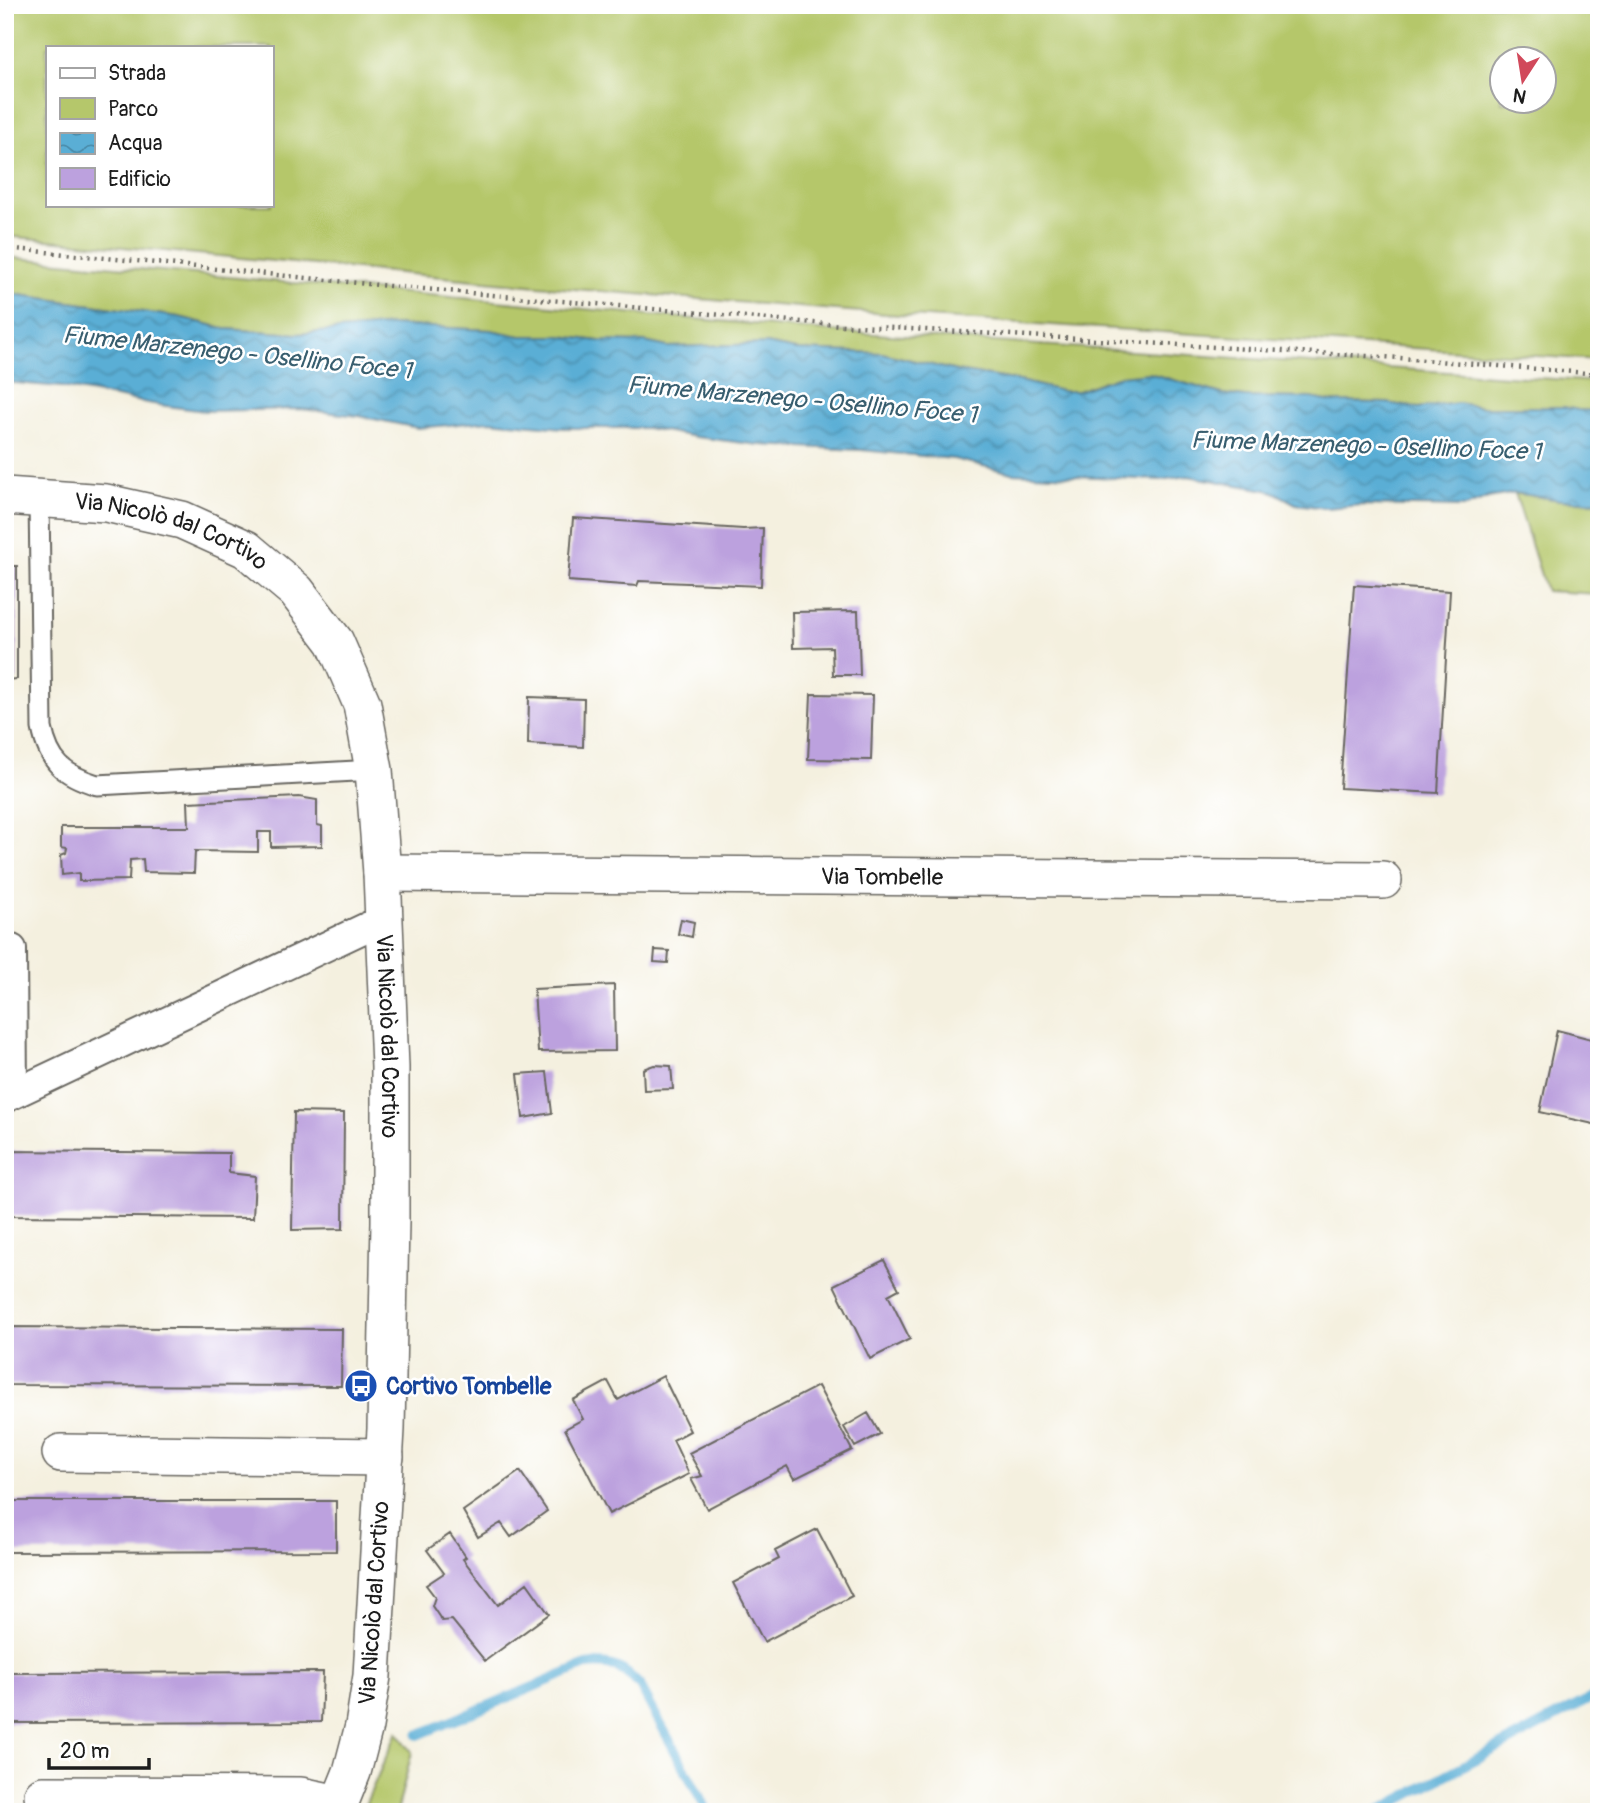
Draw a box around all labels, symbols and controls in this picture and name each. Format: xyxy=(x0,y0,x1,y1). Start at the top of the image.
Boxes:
legend xyxy=(46,46,273,206)
north arrow xyxy=(1488,46,1558,116)
text: Strada xyxy=(108,60,166,87)
text: N xyxy=(1511,83,1528,109)
text: Parco xyxy=(108,96,158,123)
text: Acqua xyxy=(108,130,162,157)
text: Edificio xyxy=(108,166,171,193)
water label: Fiume Marzenego - Osellino Foce 1 xyxy=(61,320,415,386)
water label: Fiume Marzenego - Osellino Foce 1 xyxy=(626,370,980,430)
water label: Fiume Marzenego - Osellino Foce 1 xyxy=(1190,425,1544,467)
street label: Via Nicolò dal Cortivo xyxy=(74,486,274,576)
street label: Via Tombelle xyxy=(821,862,944,891)
street label: Via Nicolò dal Cortivo xyxy=(370,933,405,1138)
bus stop icon: Cortivo Tombelle xyxy=(342,1367,380,1405)
place label: Cortivo Tombelle xyxy=(386,1372,552,1401)
street label: Via Nicolò dal Cortivo xyxy=(352,1500,396,1706)
scale bar xyxy=(49,1726,149,1770)
text: 20 m xyxy=(60,1738,109,1765)

